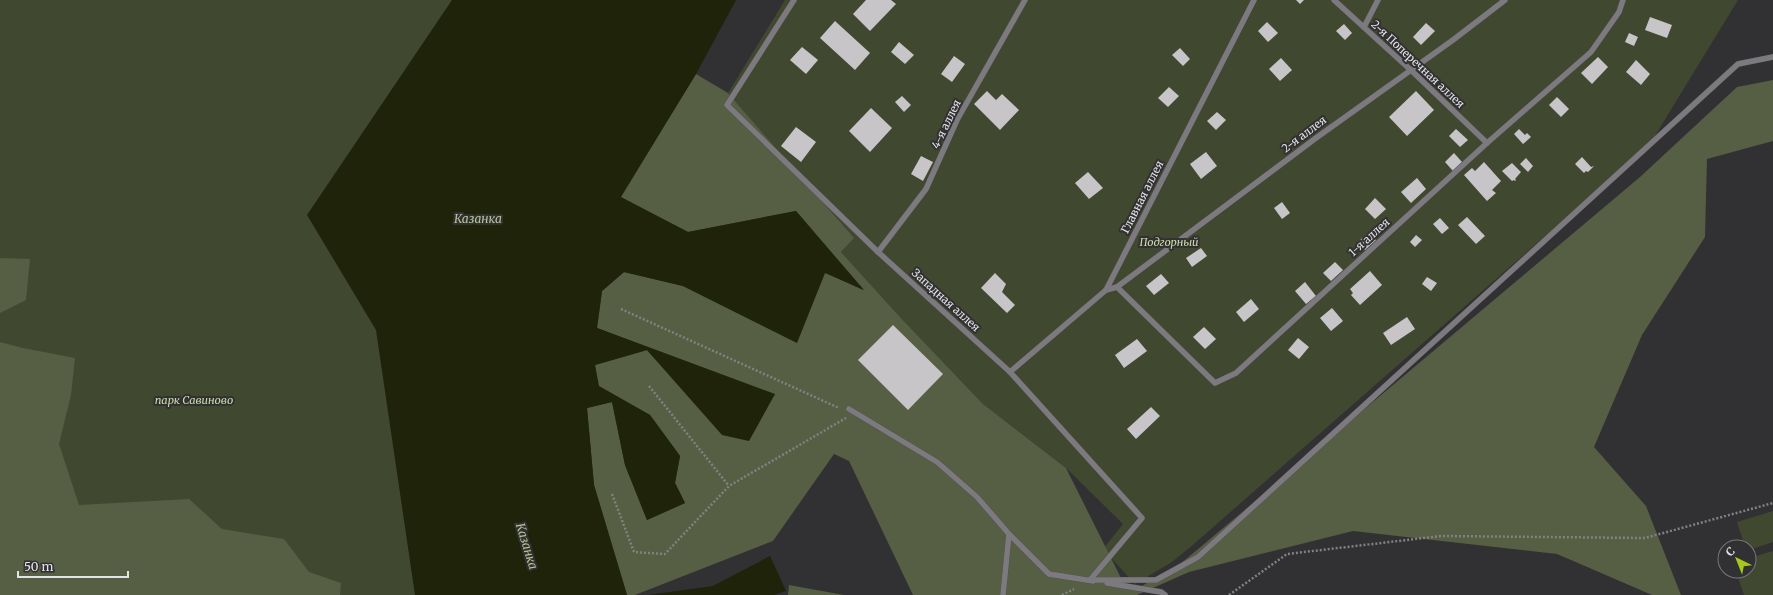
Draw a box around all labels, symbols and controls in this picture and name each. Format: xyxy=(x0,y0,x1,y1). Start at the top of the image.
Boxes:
street label: 2-я Поперечная аллея xyxy=(1368,17,1468,111)
street label: 4-я аллея xyxy=(928,97,964,151)
street label: 2-я аллея xyxy=(1279,112,1329,155)
street label: Главная аллея xyxy=(1118,158,1167,236)
water label: Казанка xyxy=(454,211,502,226)
street label: 1-я аллея xyxy=(1346,215,1393,259)
park label: Подгорный xyxy=(1140,235,1198,249)
street label: Западная аллея xyxy=(909,266,983,335)
park label: парк Савиново xyxy=(155,393,233,407)
water label: Казанка xyxy=(513,521,541,571)
north arrow xyxy=(1717,539,1757,579)
text: С xyxy=(1723,544,1738,559)
scale bar xyxy=(18,553,128,579)
text: 50 m xyxy=(24,559,53,574)

